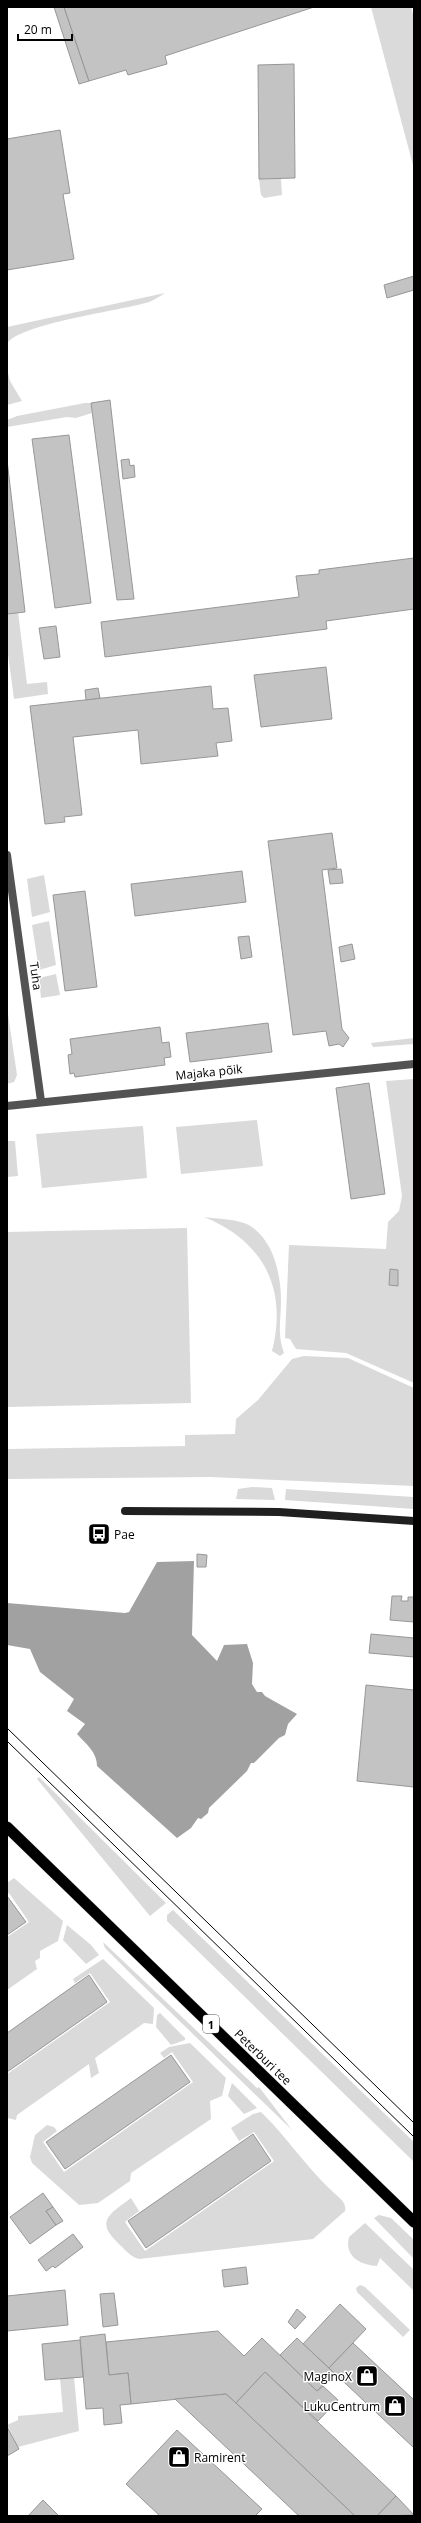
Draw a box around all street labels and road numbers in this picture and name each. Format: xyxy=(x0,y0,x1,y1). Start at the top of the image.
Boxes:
street label: Tuha xyxy=(26,961,46,991)
street label: Majaka põik xyxy=(175,1060,244,1084)
road number: 1 xyxy=(203,2015,219,2033)
street label: Peterburi tee xyxy=(231,2025,295,2089)

